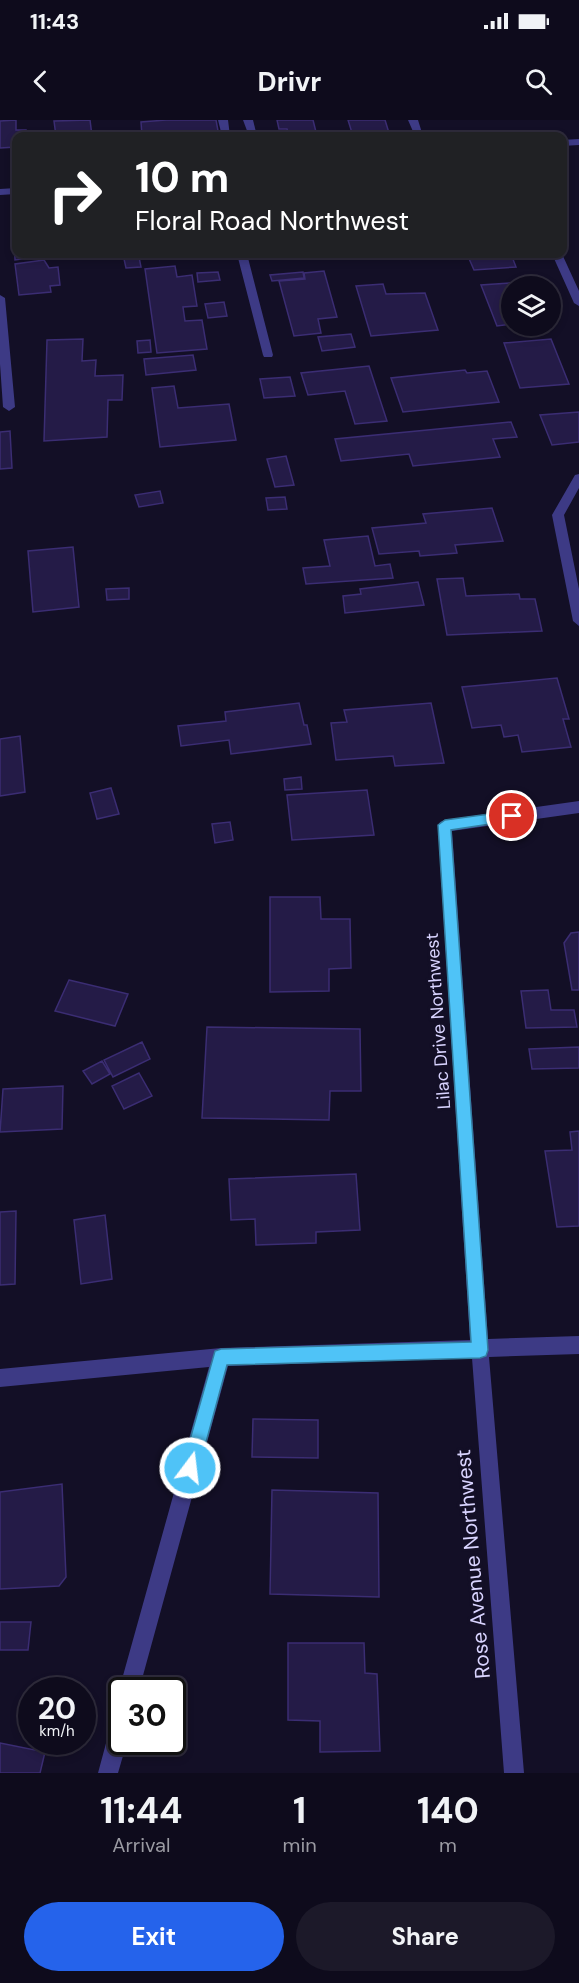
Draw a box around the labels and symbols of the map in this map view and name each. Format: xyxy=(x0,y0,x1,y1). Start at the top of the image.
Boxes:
pin xyxy=(486,790,537,841)
street label: Lilac Drive Northwest xyxy=(420,932,456,1110)
position arrow xyxy=(158,1436,222,1500)
street label: Rose Avenue Northwest xyxy=(449,1448,497,1680)
speed limit sign: 30 xyxy=(108,1677,186,1755)

